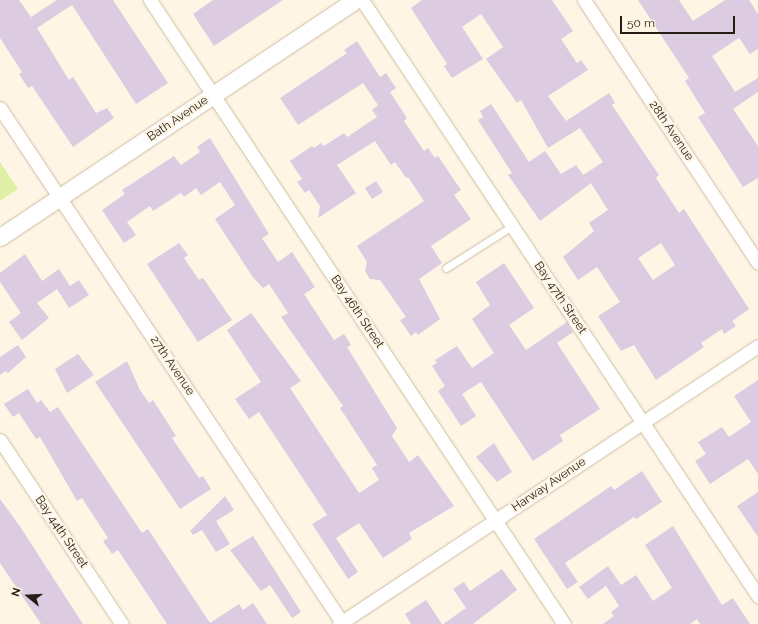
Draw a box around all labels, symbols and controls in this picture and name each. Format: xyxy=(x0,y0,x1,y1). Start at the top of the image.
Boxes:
scale bar xyxy=(622,8,737,34)
text: 50 m xyxy=(627,16,655,30)
street label: Bath Avenue xyxy=(145,93,211,145)
street label: 28th Avenue xyxy=(646,98,696,164)
street label: Bay 47th Street xyxy=(530,259,590,337)
street label: Bay 46th Street xyxy=(327,273,387,351)
street label: 27th Avenue xyxy=(147,333,197,399)
street label: Harway Avenue xyxy=(509,455,589,515)
street label: Bay 44th Street xyxy=(31,493,91,571)
north arrow xyxy=(8,576,48,616)
text: N xyxy=(9,586,24,598)

